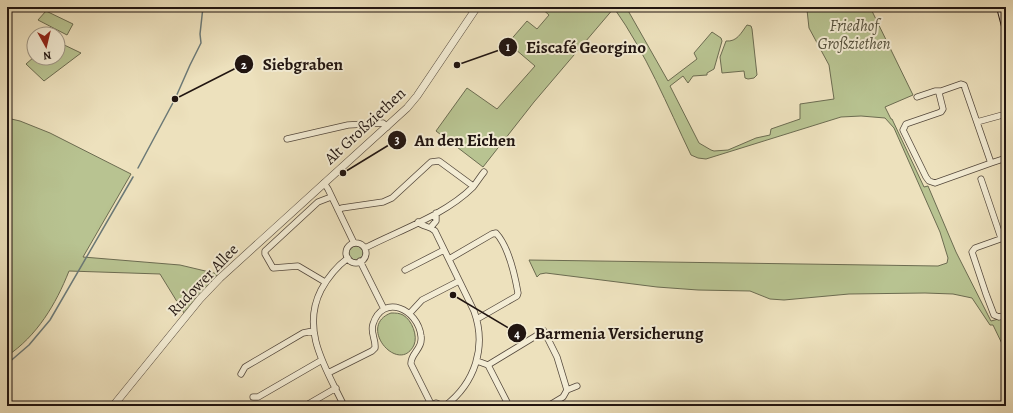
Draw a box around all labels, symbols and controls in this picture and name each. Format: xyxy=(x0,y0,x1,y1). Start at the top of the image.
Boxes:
park label: Friedhof Großziethen xyxy=(817,15,891,55)
north arrow xyxy=(26,26,66,66)
callout: Eiscafé Georgino xyxy=(498,32,654,61)
text: Eiscafé Georgino xyxy=(526,36,646,59)
text: 1 xyxy=(506,39,511,55)
text: N xyxy=(42,47,52,63)
callout: Siebgraben xyxy=(234,50,351,79)
text: Siebgraben xyxy=(263,53,344,76)
text: 2 xyxy=(241,57,247,73)
street label: Alt Großziethen xyxy=(319,82,411,170)
callout: An den Eichen xyxy=(387,126,524,155)
text: An den Eichen xyxy=(414,129,516,152)
text: 3 xyxy=(394,132,400,148)
street label: Rudower Allee xyxy=(163,239,243,321)
callout: Barmenia Versicherung xyxy=(507,319,711,348)
text: Barmenia Versicherung xyxy=(535,322,704,345)
text: 4 xyxy=(514,326,520,342)

